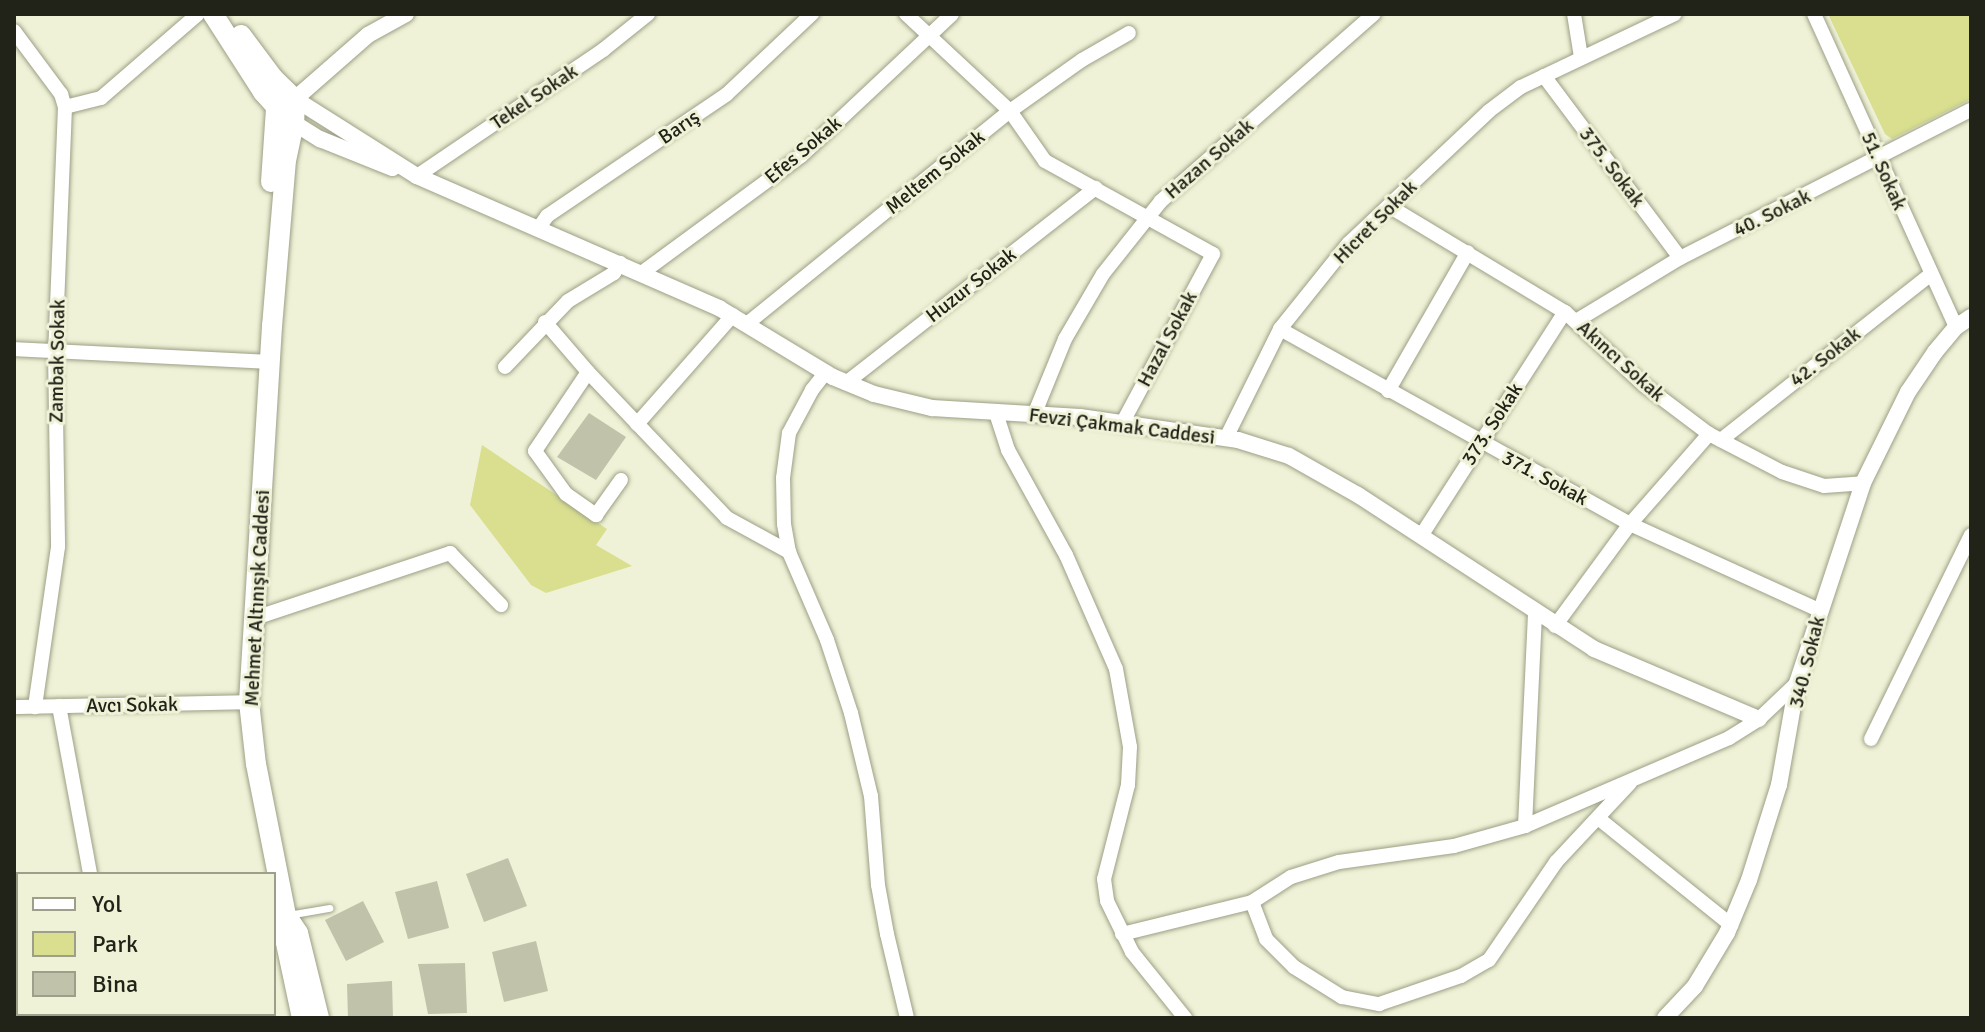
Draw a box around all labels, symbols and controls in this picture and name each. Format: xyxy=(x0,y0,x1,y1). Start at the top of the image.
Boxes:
street label: Tekel Sokak xyxy=(486,59,582,135)
street label: Barış xyxy=(654,105,704,149)
street label: Efes Sokak xyxy=(760,111,846,189)
street label: Hazan Sokak xyxy=(1160,114,1258,204)
street label: 375. Sokak xyxy=(1574,122,1650,212)
street label: Meltem Sokak xyxy=(881,125,989,219)
street label: 51. Sokak xyxy=(1856,128,1912,214)
street label: Hicret Sokak xyxy=(1328,175,1422,269)
street label: 40. Sokak xyxy=(1729,184,1815,242)
street label: Huzur Sokak xyxy=(921,242,1021,328)
street label: Hazal Sokak xyxy=(1132,287,1202,391)
street label: Zambak Sokak xyxy=(44,299,70,423)
street label: Akıncı Sokak xyxy=(1572,315,1670,407)
street label: 42. Sokak xyxy=(1785,322,1865,392)
street label: 373. Sokak xyxy=(1456,378,1528,470)
street label: Fevzi Çakmak Caddesi xyxy=(1027,403,1217,449)
street label: 371. Sokak xyxy=(1498,445,1592,511)
street label: Mehmet Altınışık Caddesi xyxy=(239,489,275,707)
street label: 340. Sokak xyxy=(1784,614,1830,710)
street label: Avcı Sokak xyxy=(86,692,178,718)
legend xyxy=(16,872,276,1016)
text: Yol xyxy=(92,889,122,919)
text: Park xyxy=(92,929,138,959)
text: Bina xyxy=(92,969,138,999)

